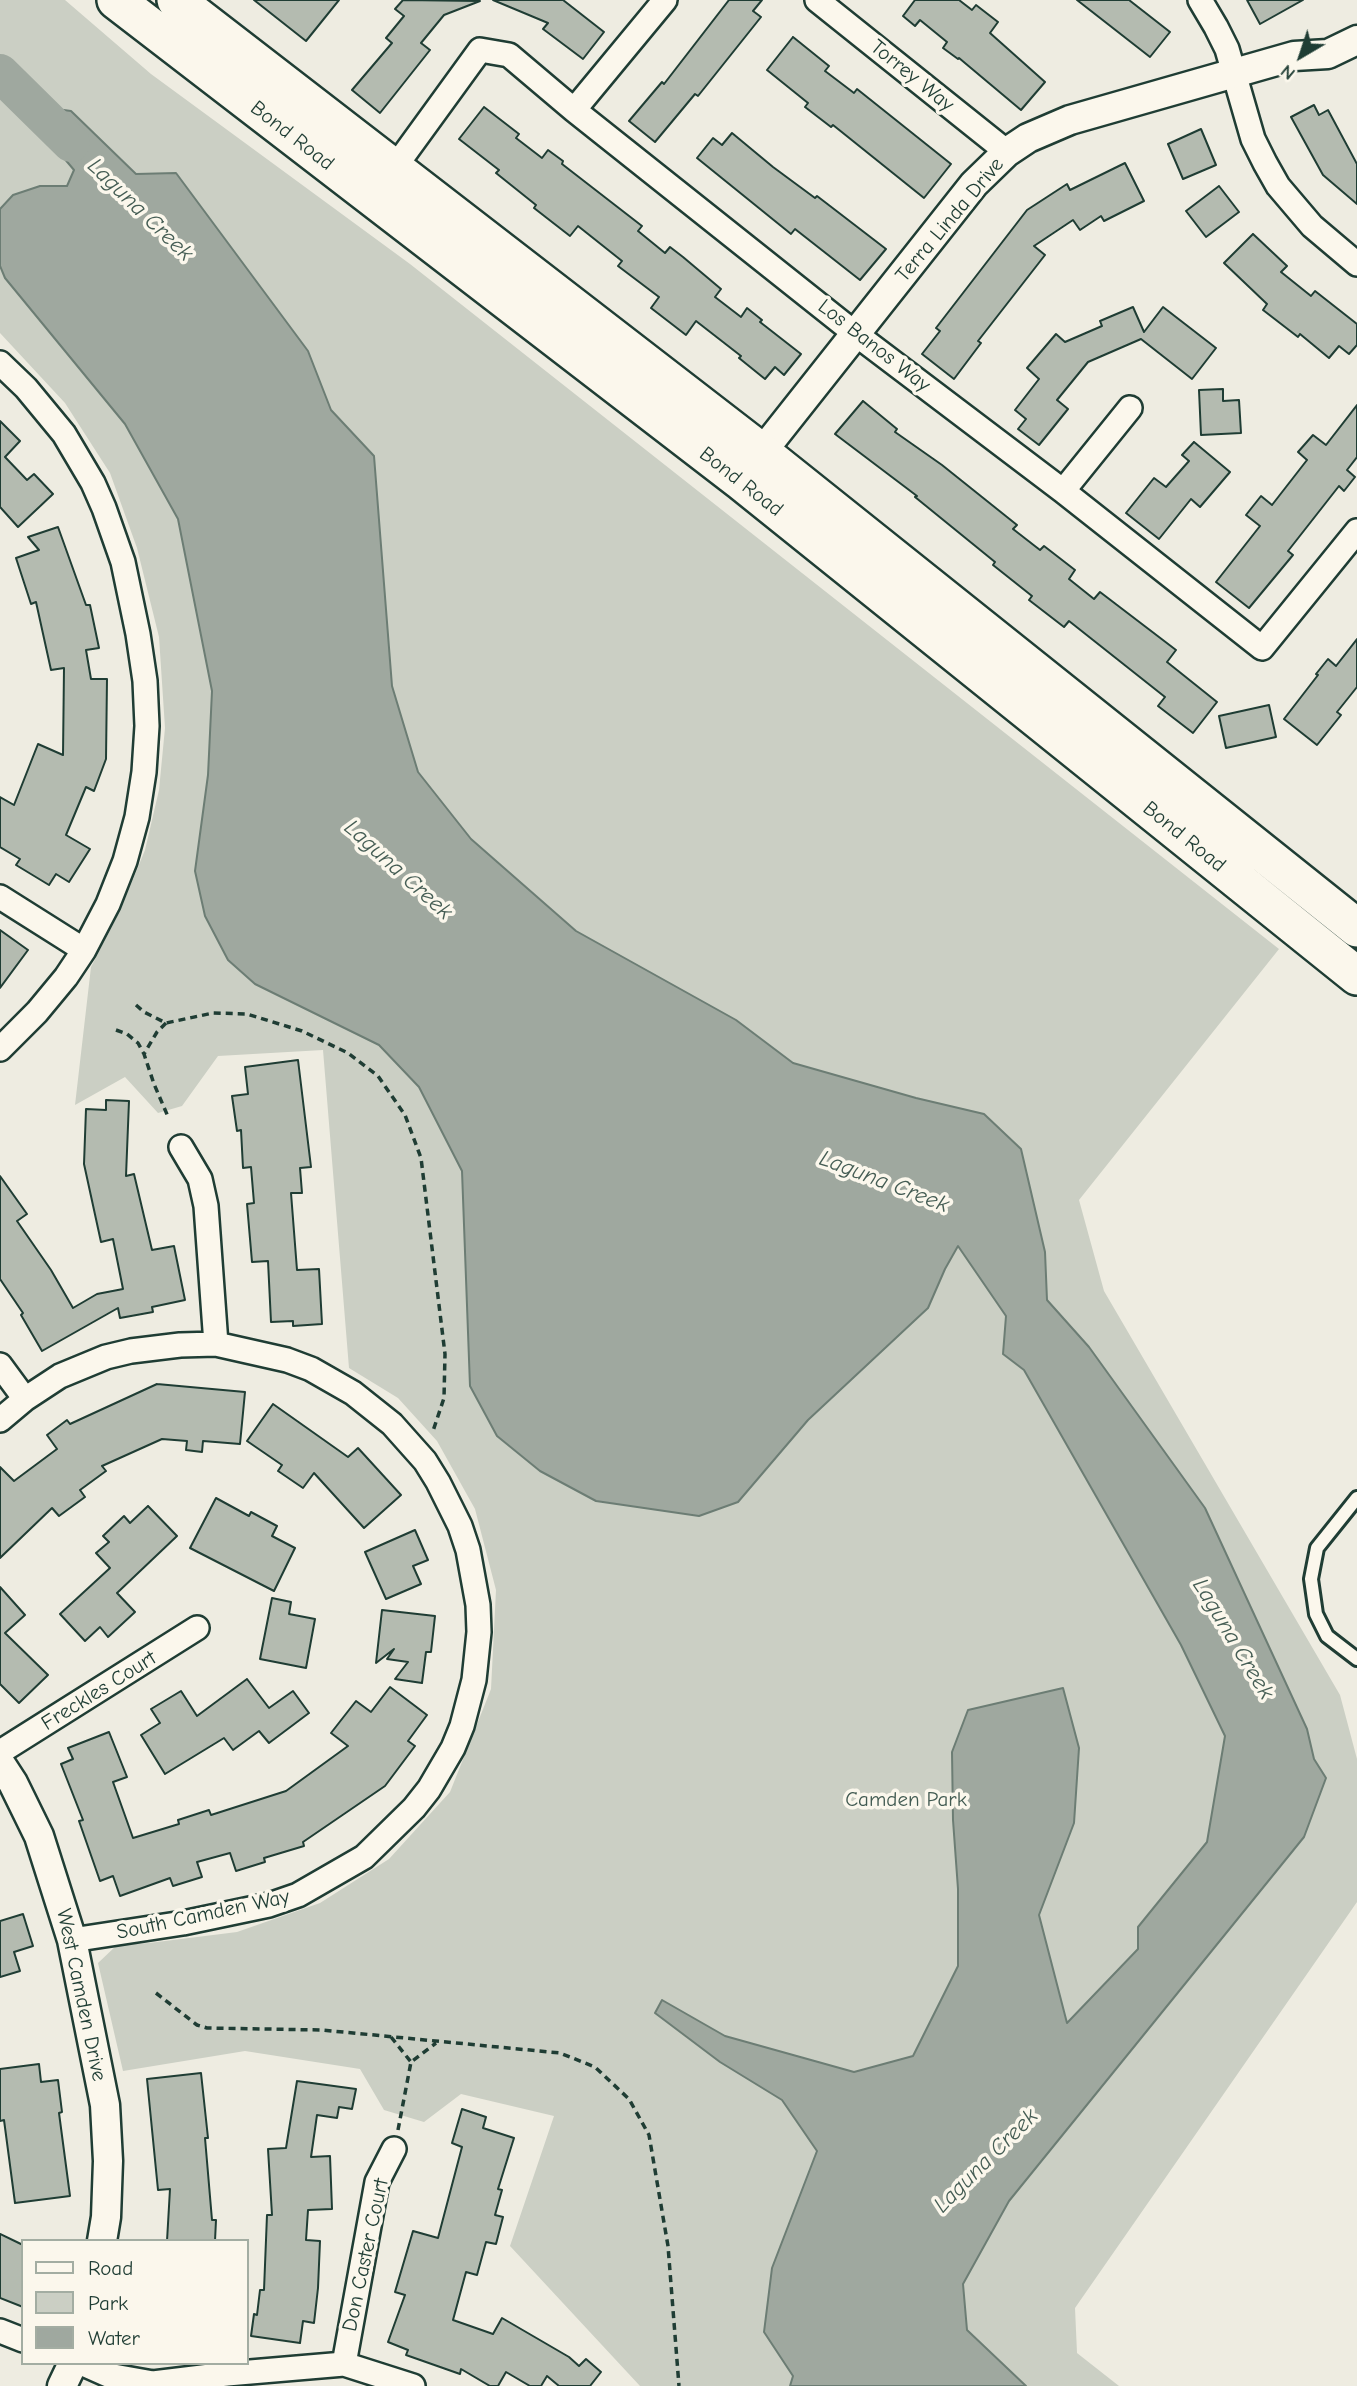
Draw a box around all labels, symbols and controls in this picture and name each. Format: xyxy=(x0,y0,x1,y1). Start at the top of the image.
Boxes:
north arrow xyxy=(1266,21,1336,91)
street label: Torrey Way xyxy=(865,35,959,117)
text: N xyxy=(1276,60,1300,85)
street label: Bond Road xyxy=(245,96,339,176)
water label: Laguna Creek xyxy=(81,153,199,267)
street label: Terra Linda Drive xyxy=(891,153,1009,287)
street label: Los Banos Way xyxy=(813,294,935,398)
street label: Bond Road xyxy=(694,442,788,522)
street label: Bond Road xyxy=(1138,796,1230,878)
water label: Laguna Creek xyxy=(338,814,458,926)
water label: Laguna Creek xyxy=(815,1145,953,1219)
water label: Laguna Creek xyxy=(1186,1573,1280,1705)
street label: Freckles Court xyxy=(37,1646,161,1736)
park label: Camden Park xyxy=(845,1787,967,1813)
street label: South Camden Way xyxy=(114,1884,292,1946)
street label: West Camden Drive xyxy=(50,1906,112,2084)
water label: Laguna Creek xyxy=(928,2103,1044,2219)
street label: Don Caster Court xyxy=(337,2176,395,2334)
legend xyxy=(21,2239,248,2365)
text: Road xyxy=(88,2256,133,2280)
text: Park xyxy=(88,2291,128,2315)
text: Water xyxy=(88,2326,140,2350)

